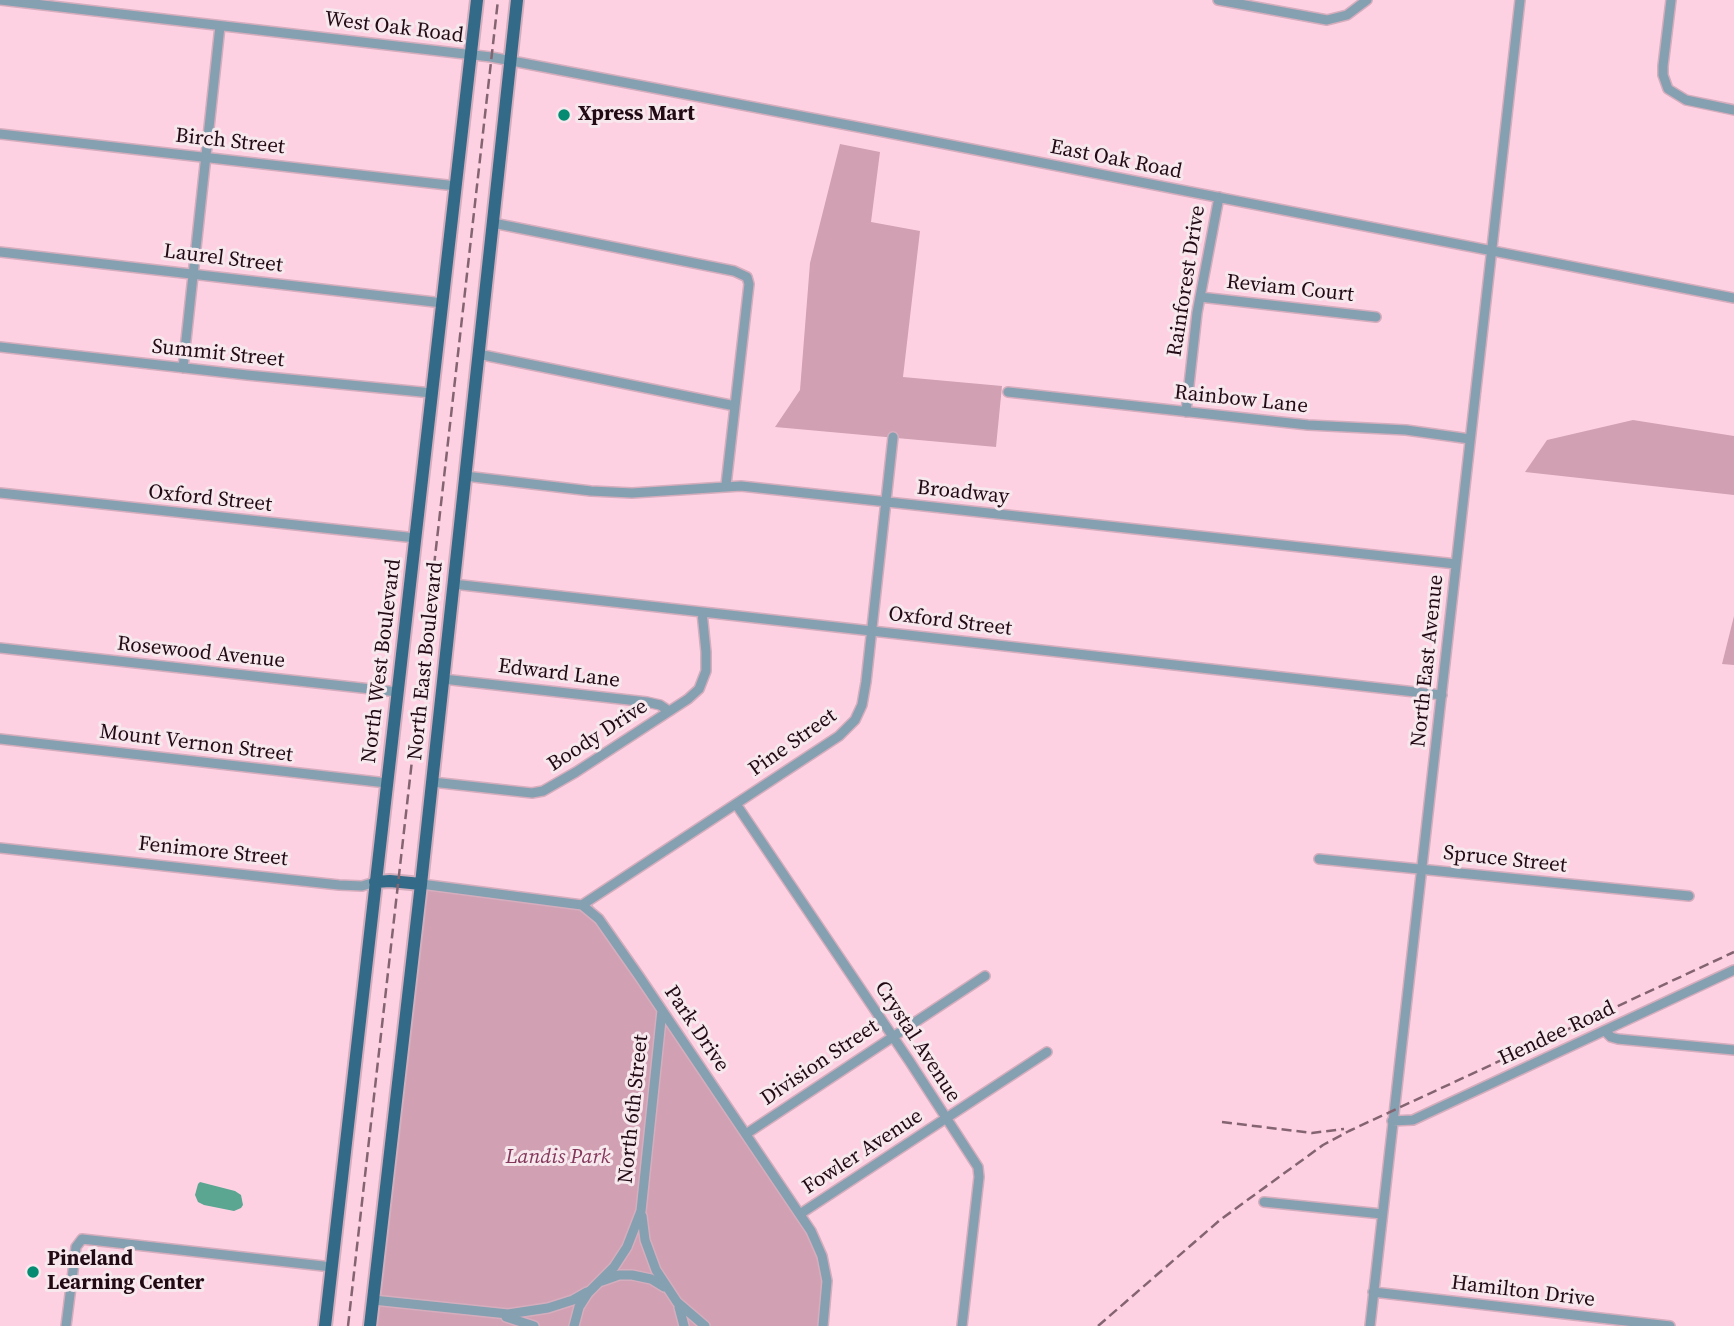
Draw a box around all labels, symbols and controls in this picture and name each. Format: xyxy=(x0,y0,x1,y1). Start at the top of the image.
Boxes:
street label: West Oak Road xyxy=(323,7,465,49)
place label: Xpress Mart xyxy=(578,102,695,128)
marker: Xpress Mart xyxy=(556,107,572,123)
street label: Birch Street xyxy=(174,124,286,160)
street label: East Oak Road xyxy=(1048,135,1184,185)
street label: Rainforest Drive xyxy=(1163,204,1211,358)
street label: Laurel Street xyxy=(162,239,284,279)
street label: Reviam Court xyxy=(1225,270,1355,308)
street label: Summit Street xyxy=(151,335,285,373)
street label: Rainbow Lane xyxy=(1173,380,1309,420)
street label: Broadway xyxy=(916,476,1010,510)
street label: Oxford Street xyxy=(147,480,273,518)
street label: North West Boulevard xyxy=(357,557,407,765)
street label: North East Boulevard xyxy=(403,560,449,762)
street label: North East Avenue xyxy=(1406,573,1450,749)
street label: Oxford Street xyxy=(887,602,1013,642)
street label: Rosewood Avenue xyxy=(116,632,286,674)
street label: Edward Lane xyxy=(497,654,621,694)
street label: Boody Drive xyxy=(543,694,653,778)
street label: Pine Street xyxy=(744,704,842,782)
street label: Mount Vernon Street xyxy=(98,720,294,768)
street label: Fenimore Street xyxy=(137,832,289,872)
street label: Spruce Street xyxy=(1442,841,1568,879)
street label: Crystal Avenue xyxy=(868,977,966,1107)
street label: Park Drive xyxy=(658,981,734,1077)
street label: Hendee Road xyxy=(1495,996,1619,1072)
street label: Division Street xyxy=(756,1014,884,1112)
street label: North 6th Street xyxy=(614,1033,654,1185)
street label: Fowler Avenue xyxy=(798,1104,928,1200)
park label: Landis Park xyxy=(506,1145,610,1171)
place label: Pineland Learning Center xyxy=(47,1247,204,1297)
marker: Pineland Learning Center xyxy=(25,1264,41,1280)
street label: Hamilton Drive xyxy=(1450,1271,1596,1313)

